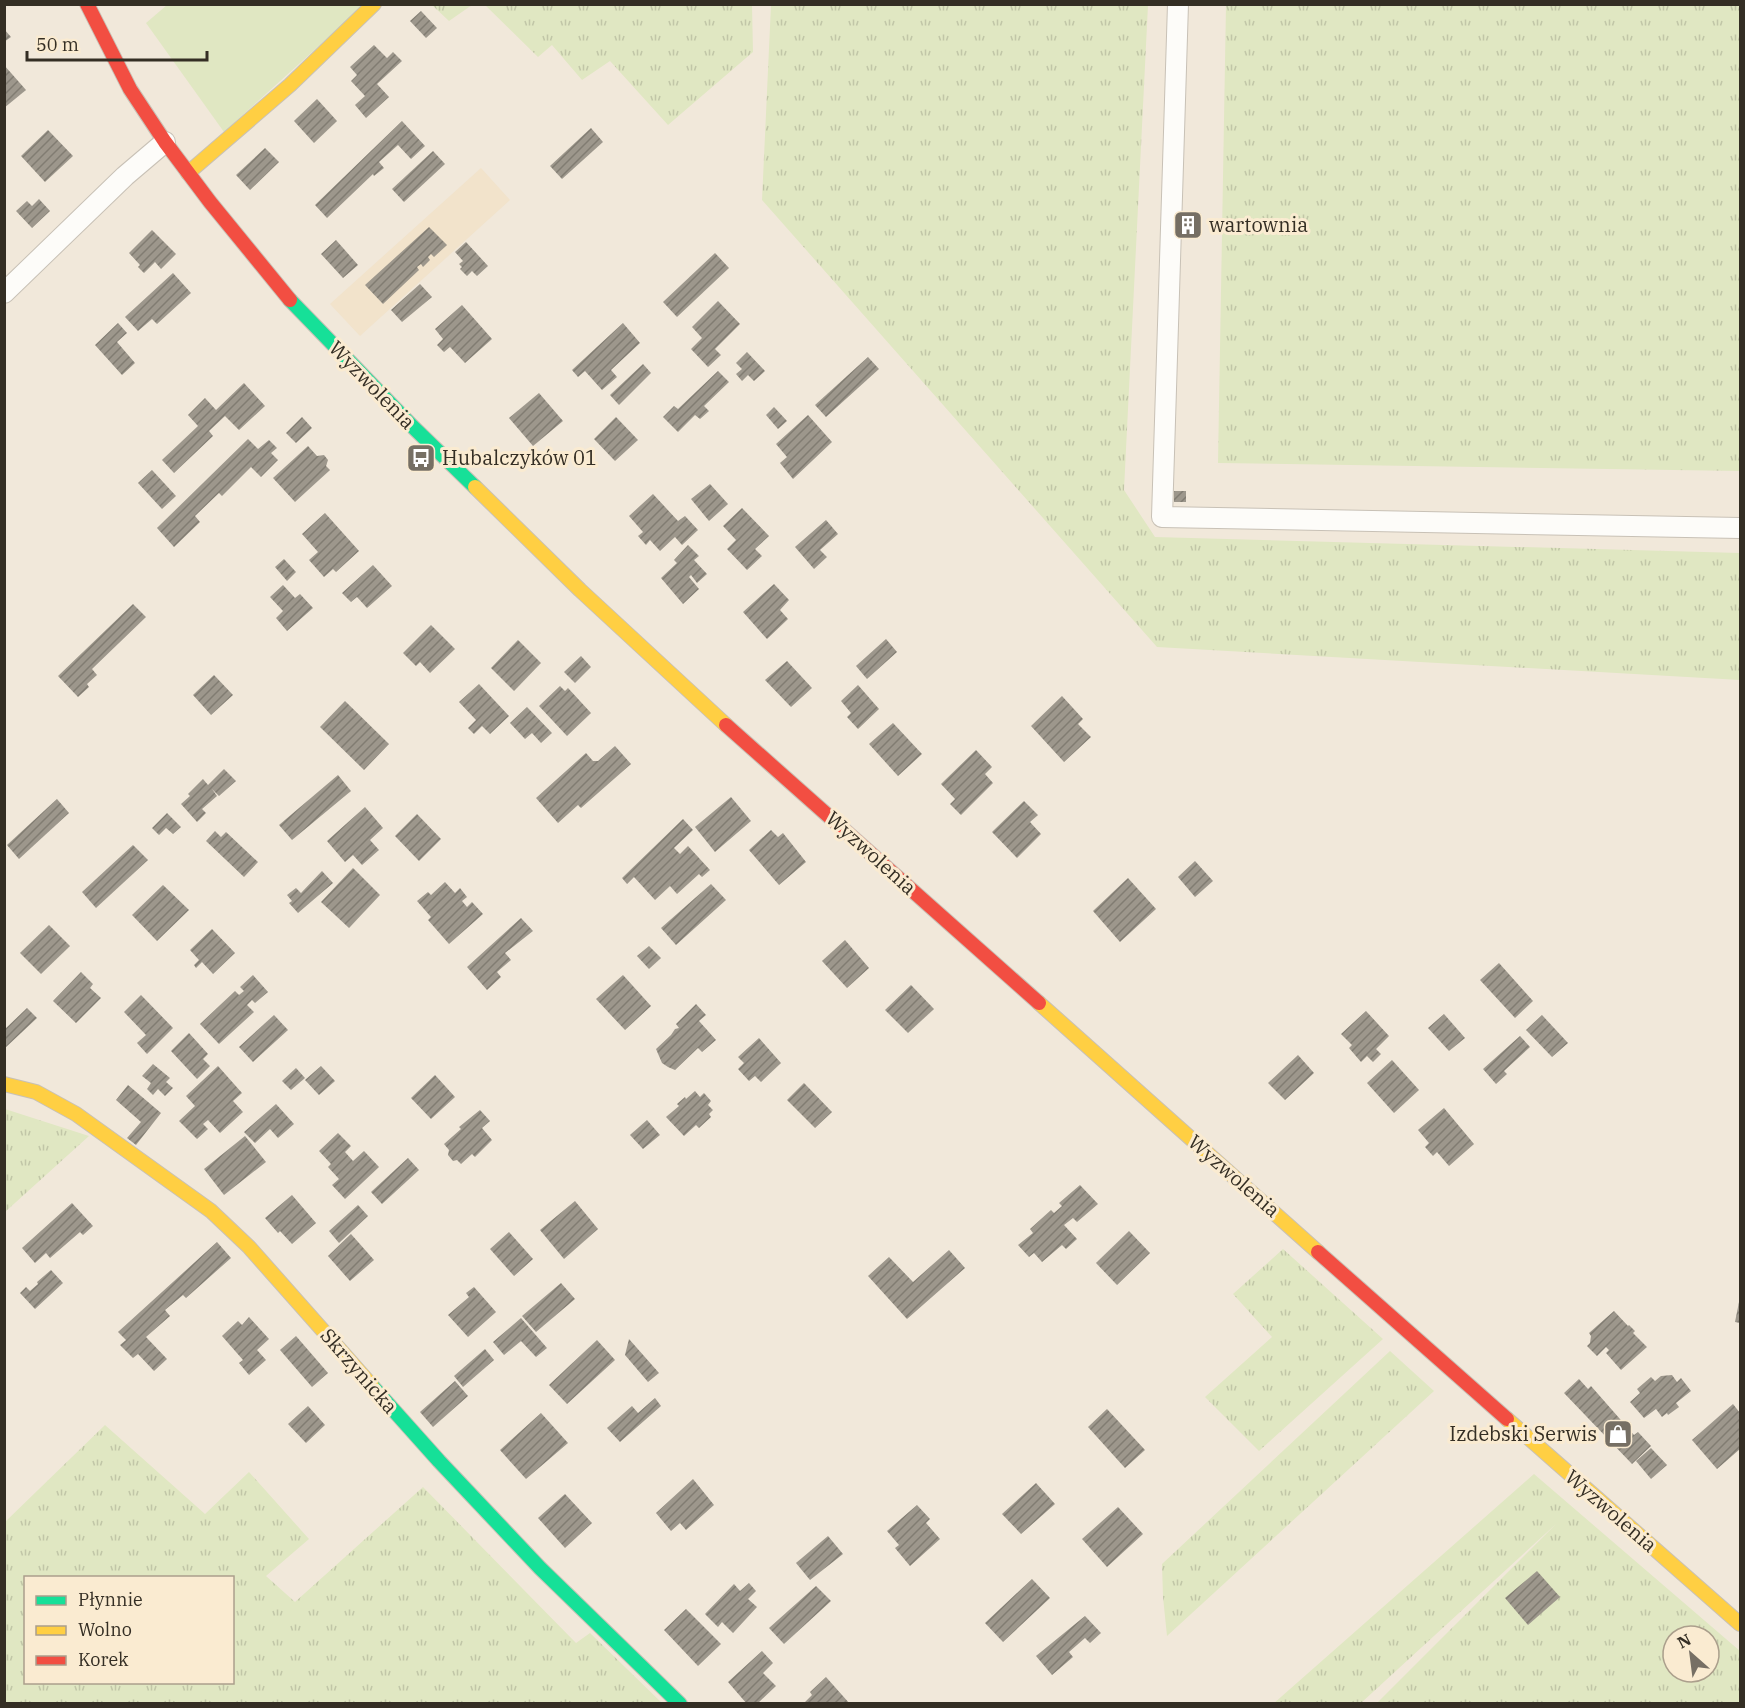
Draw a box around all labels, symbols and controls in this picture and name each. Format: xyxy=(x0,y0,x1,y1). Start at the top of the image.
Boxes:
scale bar xyxy=(27,24,207,62)
text: 50 m xyxy=(36,33,79,56)
building icon: wartownia xyxy=(1172,209,1204,241)
place label: wartownia xyxy=(1209,211,1308,238)
street label: Wyzwolenia xyxy=(323,334,422,435)
bus stop icon: Hubalczyków 01 xyxy=(405,442,437,474)
place label: Hubalczyków 01 xyxy=(442,444,597,471)
street label: Wyzwolenia xyxy=(820,805,923,901)
street label: Wyzwolenia xyxy=(1183,1128,1286,1223)
street label: Skrzynicka xyxy=(315,1322,404,1419)
shop icon: Izdebski Serwis xyxy=(1602,1418,1634,1450)
place label: Izdebski Serwis xyxy=(1449,1420,1597,1447)
street label: Wyzwolenia xyxy=(1560,1463,1663,1558)
legend xyxy=(24,1576,234,1684)
text: Płynnie xyxy=(78,1588,143,1611)
text: Wolno xyxy=(78,1618,132,1641)
north arrow xyxy=(1661,1624,1721,1684)
text: N xyxy=(1674,1629,1694,1653)
text: Korek xyxy=(78,1648,129,1671)

